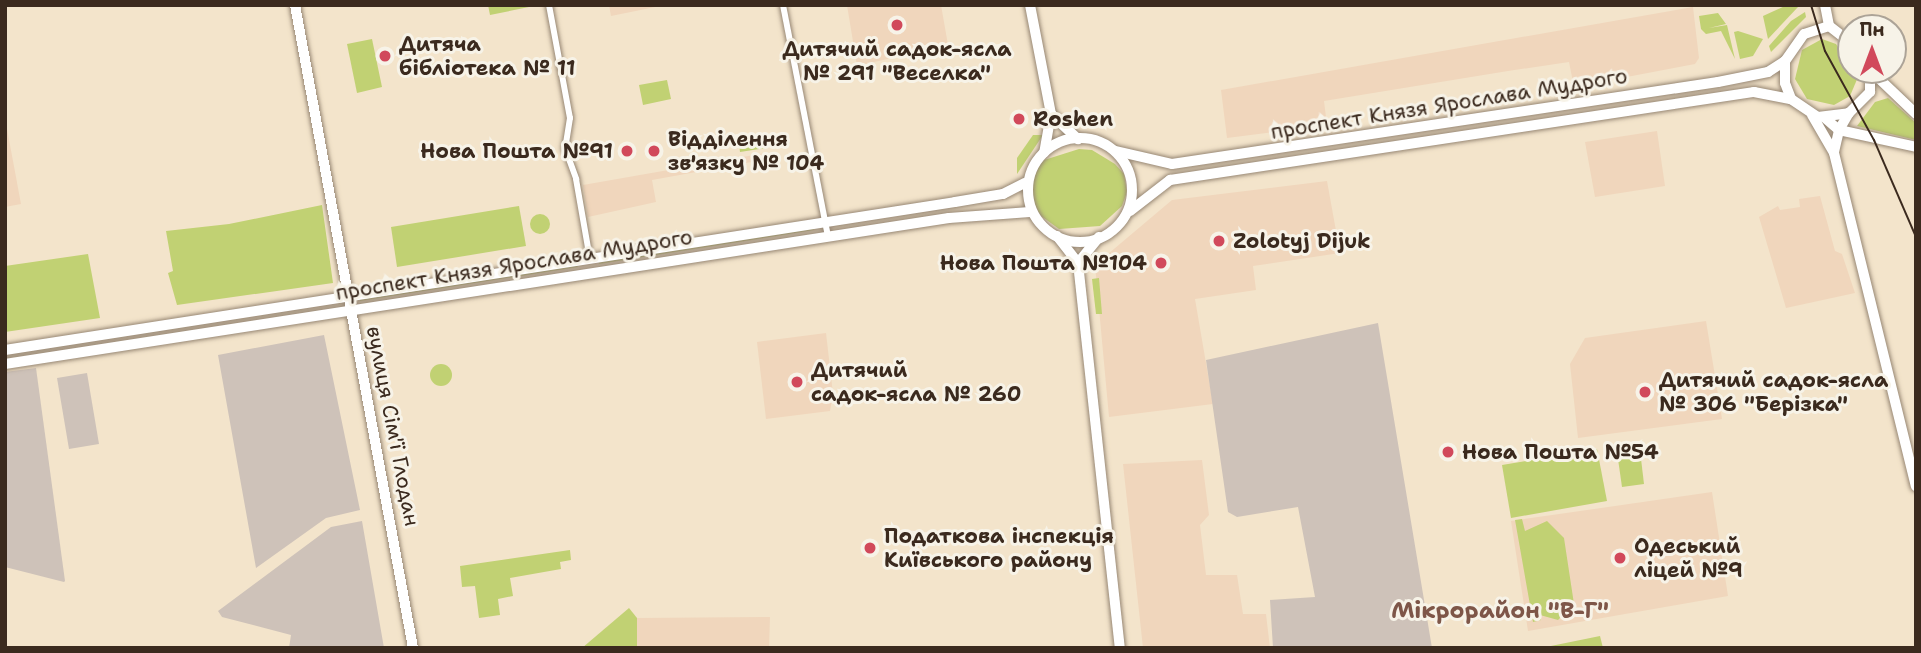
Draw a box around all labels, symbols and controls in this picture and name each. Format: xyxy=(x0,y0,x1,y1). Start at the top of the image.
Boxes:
north arrow xyxy=(1837,14,1907,84)
marker: Дитячий садок-ясла № 291 "Веселка" xyxy=(889,17,905,33)
text: Пн xyxy=(1859,17,1885,42)
place label: Дитяча бібліотека № 11 xyxy=(399,31,575,81)
place label: Дитячий садок-ясла № 291 "Веселка" xyxy=(782,36,1012,86)
marker: Дитяча бібліотека № 11 xyxy=(377,48,393,64)
street label: проспект Князя Ярослава Мудрого xyxy=(1269,63,1629,145)
place label: Roshen xyxy=(1033,106,1113,132)
marker: Roshen xyxy=(1011,111,1027,127)
place label: Відділення зв'язку № 104 xyxy=(668,126,824,176)
place label: Нова Пошта №91 xyxy=(420,138,613,164)
marker: Нова Пошта №91 xyxy=(619,143,635,159)
marker: Відділення зв'язку № 104 xyxy=(646,143,662,159)
street label: проспект Князя Ярослава Мудрого xyxy=(334,224,694,306)
place label: Zolotyj Dijuk xyxy=(1233,228,1371,254)
marker: Zolotyj Dijuk xyxy=(1211,233,1227,249)
place label: Нова Пошта №104 xyxy=(940,250,1147,276)
marker: Нова Пошта №104 xyxy=(1153,255,1169,271)
street label: вулиця Сім'ї Глодан xyxy=(361,324,425,528)
place label: Дитячий садок-ясла № 260 xyxy=(811,357,1021,407)
place label: Дитячий садок-ясла № 306 "Берізка" xyxy=(1659,367,1888,417)
marker: Дитячий садок-ясла № 260 xyxy=(789,374,805,390)
marker: Дитячий садок-ясла № 306 "Берізка" xyxy=(1637,384,1653,400)
place label: Нова Пошта №54 xyxy=(1462,439,1659,465)
marker: Нова Пошта №54 xyxy=(1440,444,1456,460)
place label: Податкова інспекція Київського району xyxy=(884,523,1114,573)
place label: Одеський ліцей №9 xyxy=(1634,533,1743,583)
marker: Податкова інспекція Київського району xyxy=(862,540,878,556)
marker: Одеський ліцей №9 xyxy=(1612,550,1628,566)
district label: Мікрорайон "В-Г" xyxy=(1391,596,1609,624)

